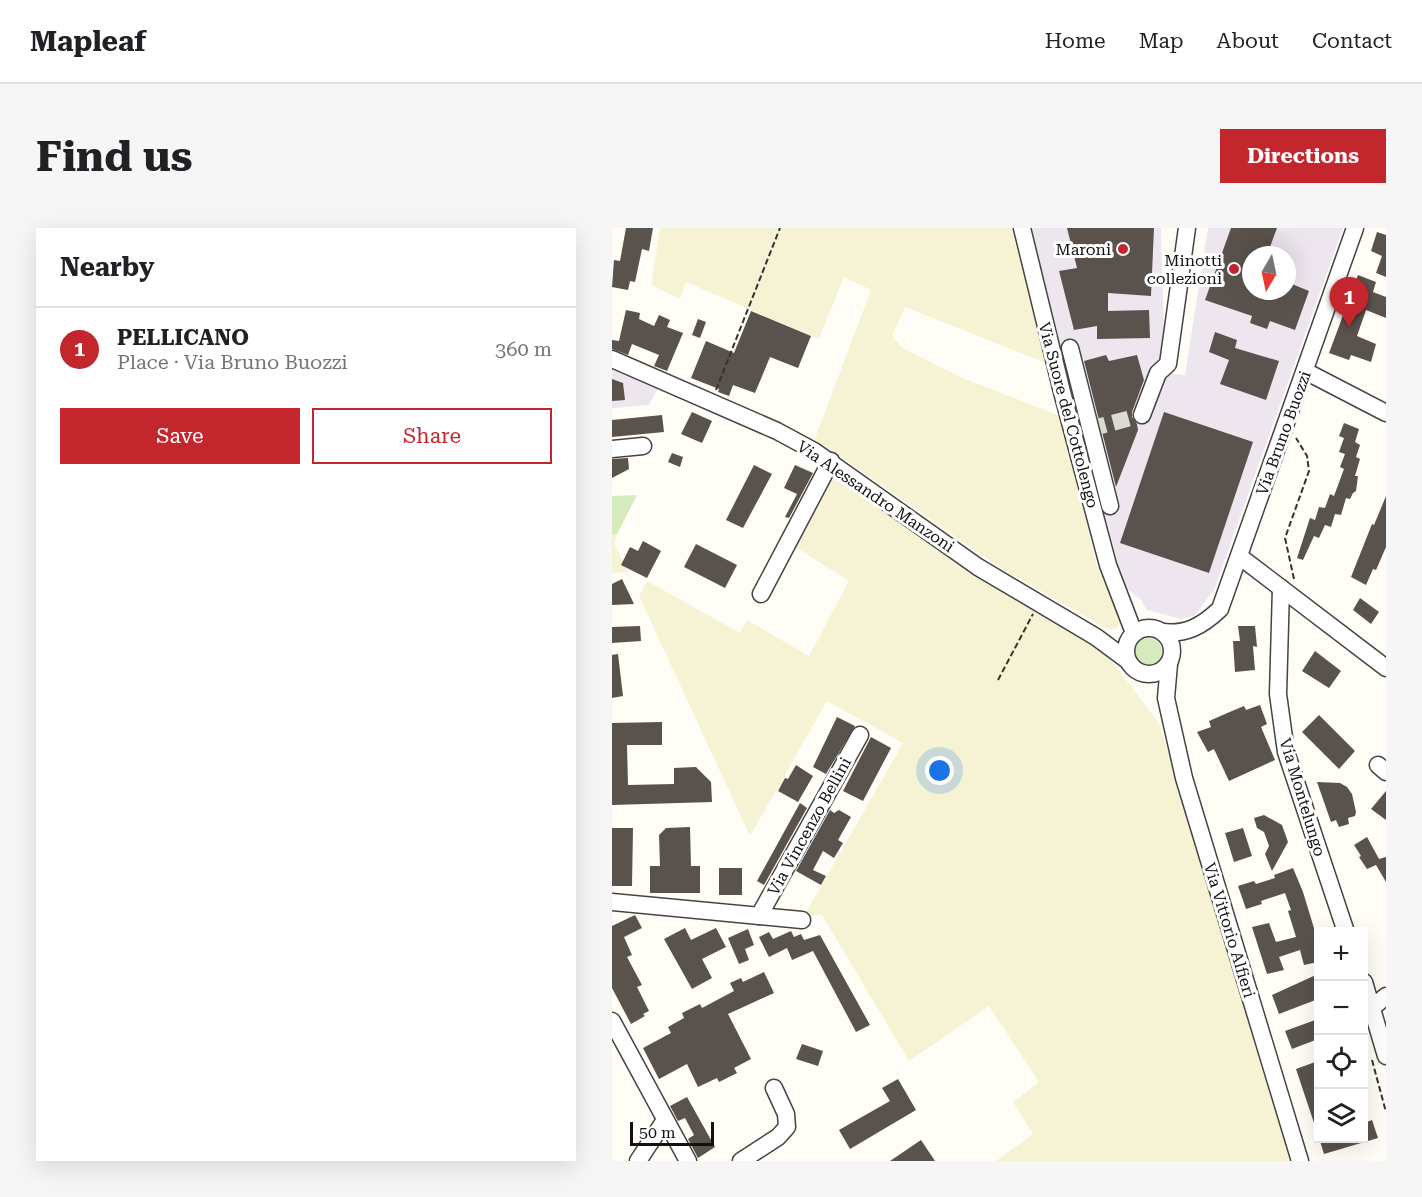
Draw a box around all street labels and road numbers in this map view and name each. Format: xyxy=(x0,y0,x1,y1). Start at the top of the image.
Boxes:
street label: Via Suore del Cottolengo xyxy=(1035,320,1103,510)
street label: Via Bruno Buozzi xyxy=(1252,368,1315,498)
street label: Via Alessandro Manzoni xyxy=(793,437,958,556)
street label: Via Montelungo xyxy=(1276,736,1330,859)
street label: Via Vincenzo Bellini xyxy=(764,754,855,899)
street label: Via Vittorio Alfieri xyxy=(1200,860,1259,1000)

